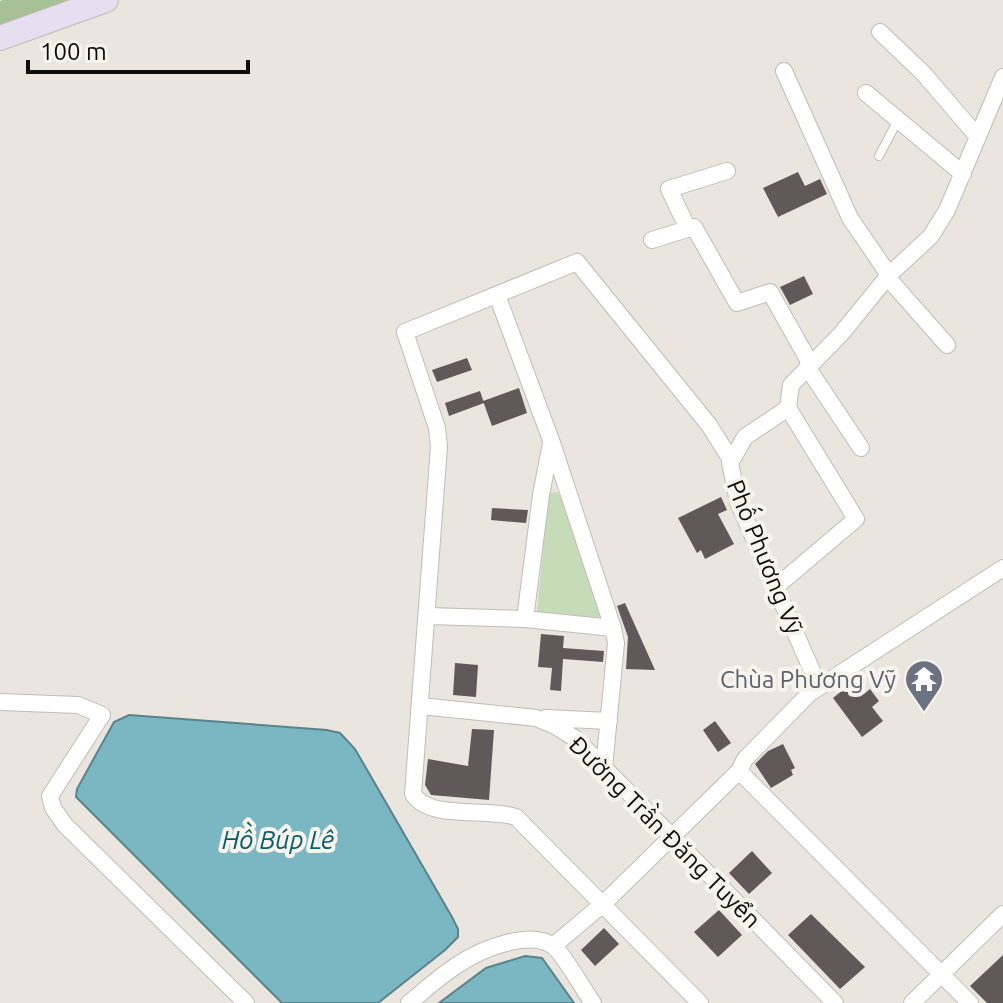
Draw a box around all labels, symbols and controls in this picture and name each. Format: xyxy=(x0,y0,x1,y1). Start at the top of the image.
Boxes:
scale bar xyxy=(28,24,248,74)
text: 100 m xyxy=(40,38,107,65)
street label: Phố Phương Vỹ xyxy=(722,475,812,638)
temple icon: Chùa Phương Vỹ xyxy=(903,658,945,713)
place label: Chùa Phương Vỹ xyxy=(720,666,896,693)
street label: Đường Trần Đăng Tuyển xyxy=(564,728,769,933)
water label: Hồ Búp Lê xyxy=(222,821,334,854)

